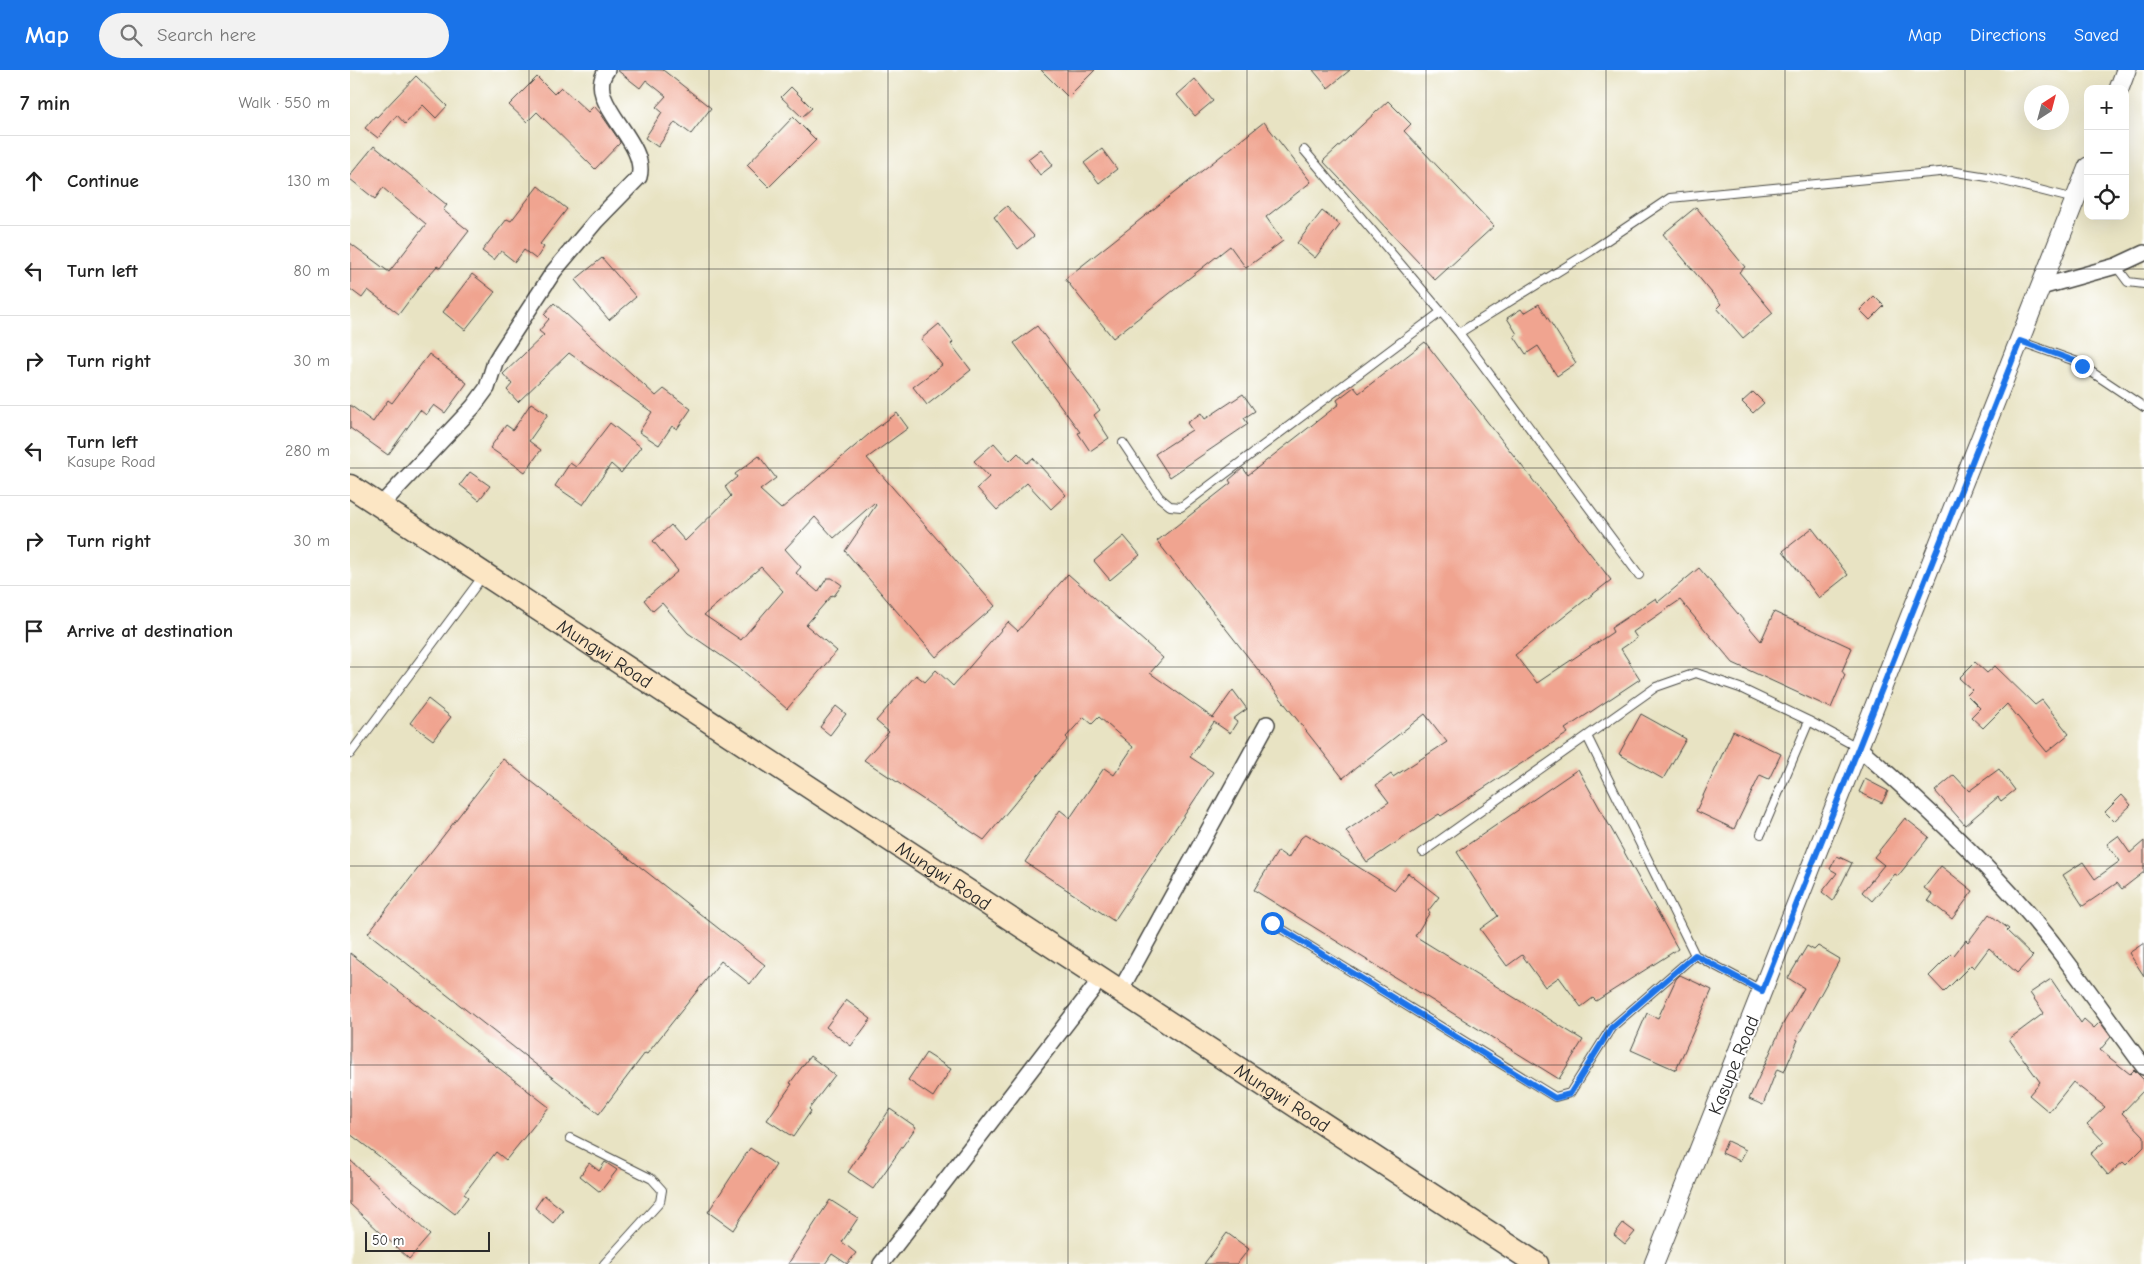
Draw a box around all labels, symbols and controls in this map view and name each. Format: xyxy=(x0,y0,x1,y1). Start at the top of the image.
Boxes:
search box xyxy=(99,13,449,58)
text: Map xyxy=(25,21,69,49)
icon: search xyxy=(117,21,145,49)
text: Search here xyxy=(157,24,256,46)
text: Map xyxy=(1908,25,1942,46)
text: Directions xyxy=(1970,25,2046,46)
text: Saved xyxy=(2074,25,2119,46)
north arrow xyxy=(2024,85,2069,130)
map controls xyxy=(2084,85,2129,220)
button: + xyxy=(2084,85,2129,130)
text: 7 min xyxy=(20,91,70,115)
text: Walk · 550 m xyxy=(239,94,330,112)
button: − xyxy=(2084,130,2129,175)
icon: ahead xyxy=(20,167,48,195)
text: Continue xyxy=(67,170,139,192)
text: 130 m xyxy=(287,172,330,190)
button: locate xyxy=(2084,175,2129,220)
icon: left xyxy=(20,257,48,285)
text: Turn left xyxy=(67,260,138,282)
text: 80 m xyxy=(293,262,330,280)
icon: right xyxy=(20,347,48,375)
text: Turn right xyxy=(67,350,151,372)
text: 30 m xyxy=(294,352,330,370)
route end xyxy=(2071,355,2094,378)
text: Turn left xyxy=(67,431,138,453)
icon: left xyxy=(20,437,48,465)
text: 280 m xyxy=(285,442,330,460)
text: Kasupe Road xyxy=(67,453,155,471)
icon: right xyxy=(20,527,48,555)
text: Turn right xyxy=(67,530,151,552)
text: 30 m xyxy=(294,532,330,550)
street label: Mungwi Road xyxy=(553,615,656,693)
icon: arrive xyxy=(20,617,48,645)
text: Arrive at destination xyxy=(67,620,233,642)
street label: Mungwi Road xyxy=(891,837,995,915)
route start xyxy=(1261,912,1284,935)
street label: Kasupe Road xyxy=(1704,1013,1764,1118)
street label: Mungwi Road xyxy=(1230,1059,1334,1137)
scale bar xyxy=(365,1229,490,1252)
text: 50 m xyxy=(372,1232,404,1249)

